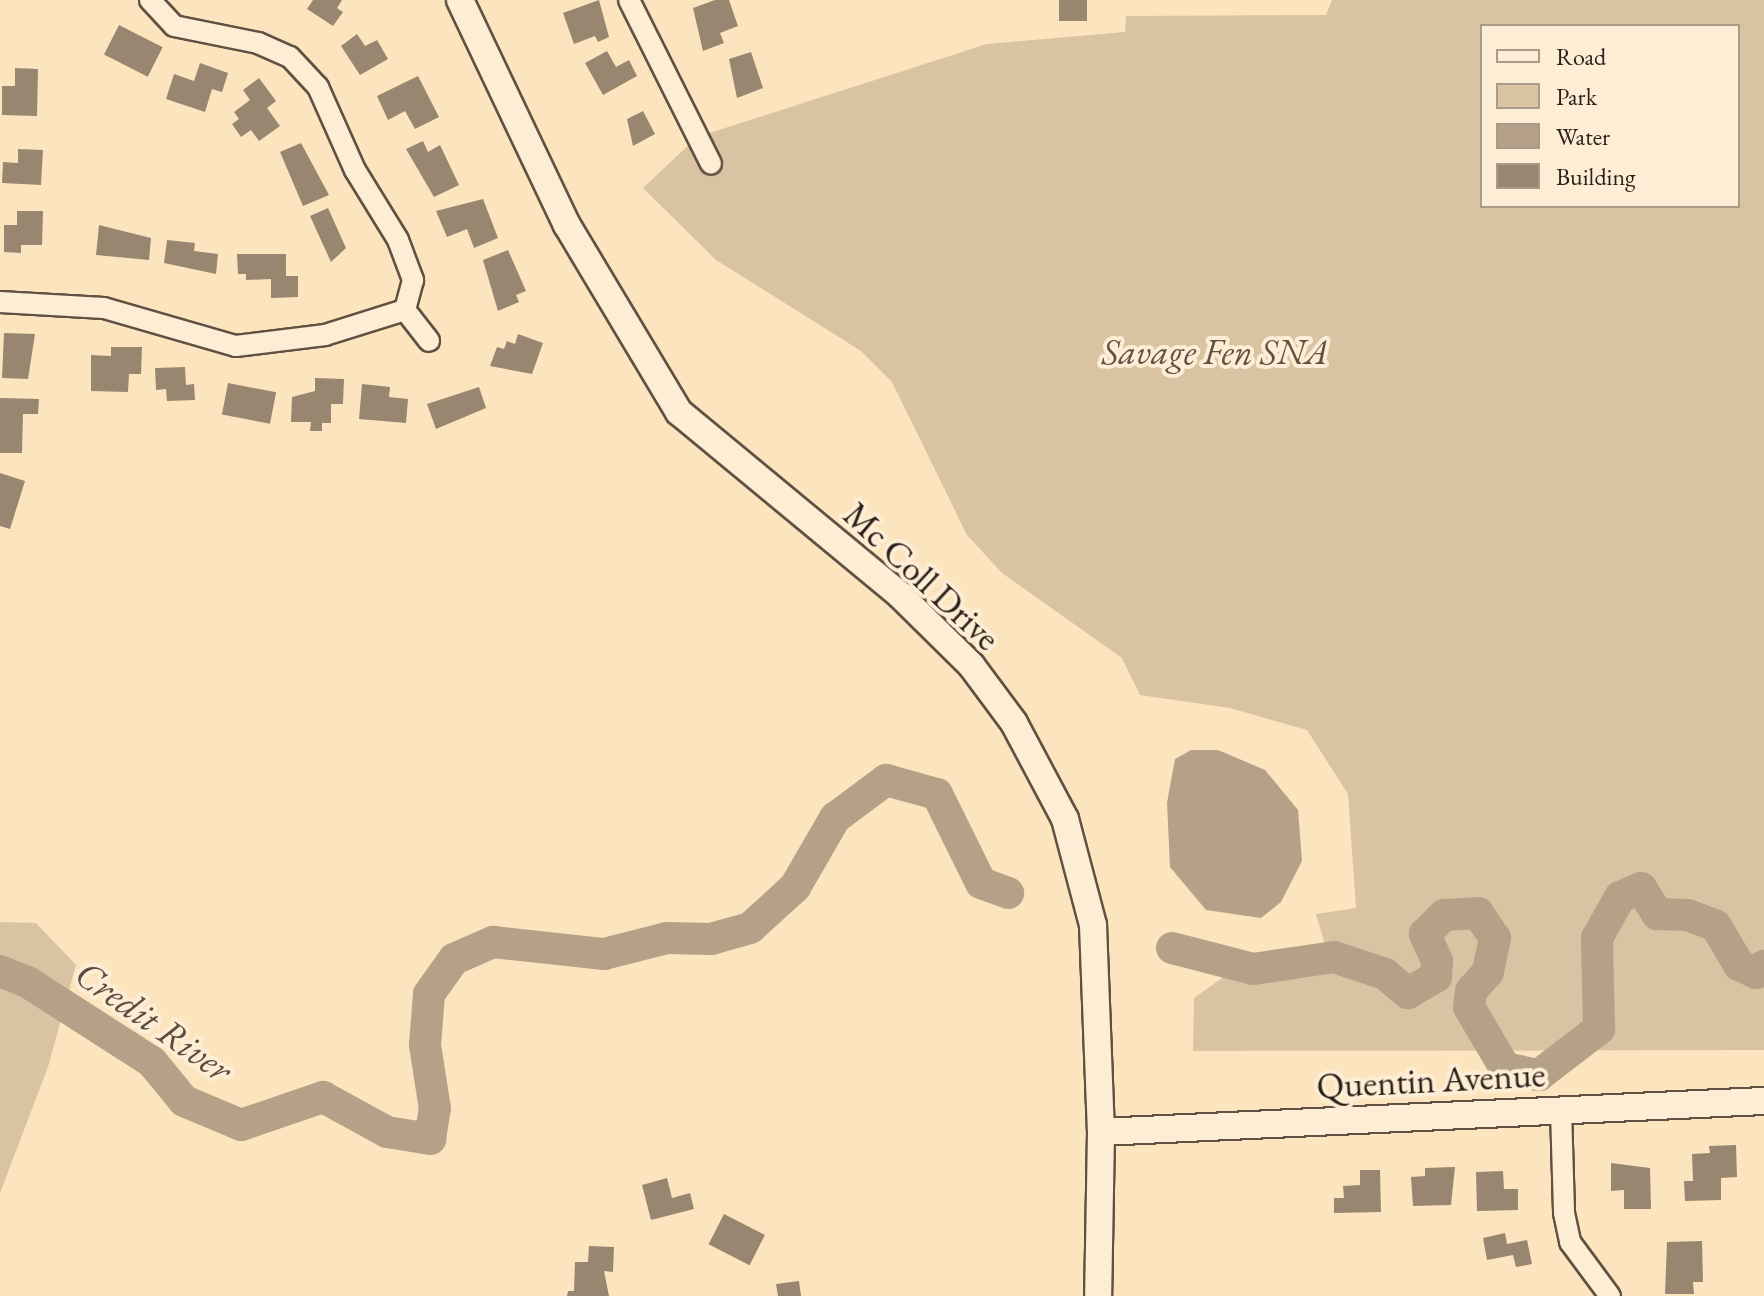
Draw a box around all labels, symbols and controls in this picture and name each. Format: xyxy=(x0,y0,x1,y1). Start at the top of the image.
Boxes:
legend xyxy=(1480,24,1740,208)
text: Road xyxy=(1556,41,1606,72)
text: Park xyxy=(1556,81,1597,112)
text: Water xyxy=(1556,121,1610,152)
text: Building xyxy=(1556,161,1636,192)
park label: Savage Fen SNA xyxy=(1102,330,1328,374)
street label: Mc Coll Drive xyxy=(835,493,1009,659)
water label: Credit River xyxy=(67,950,241,1092)
street label: Quentin Avenue xyxy=(1315,1052,1547,1108)

